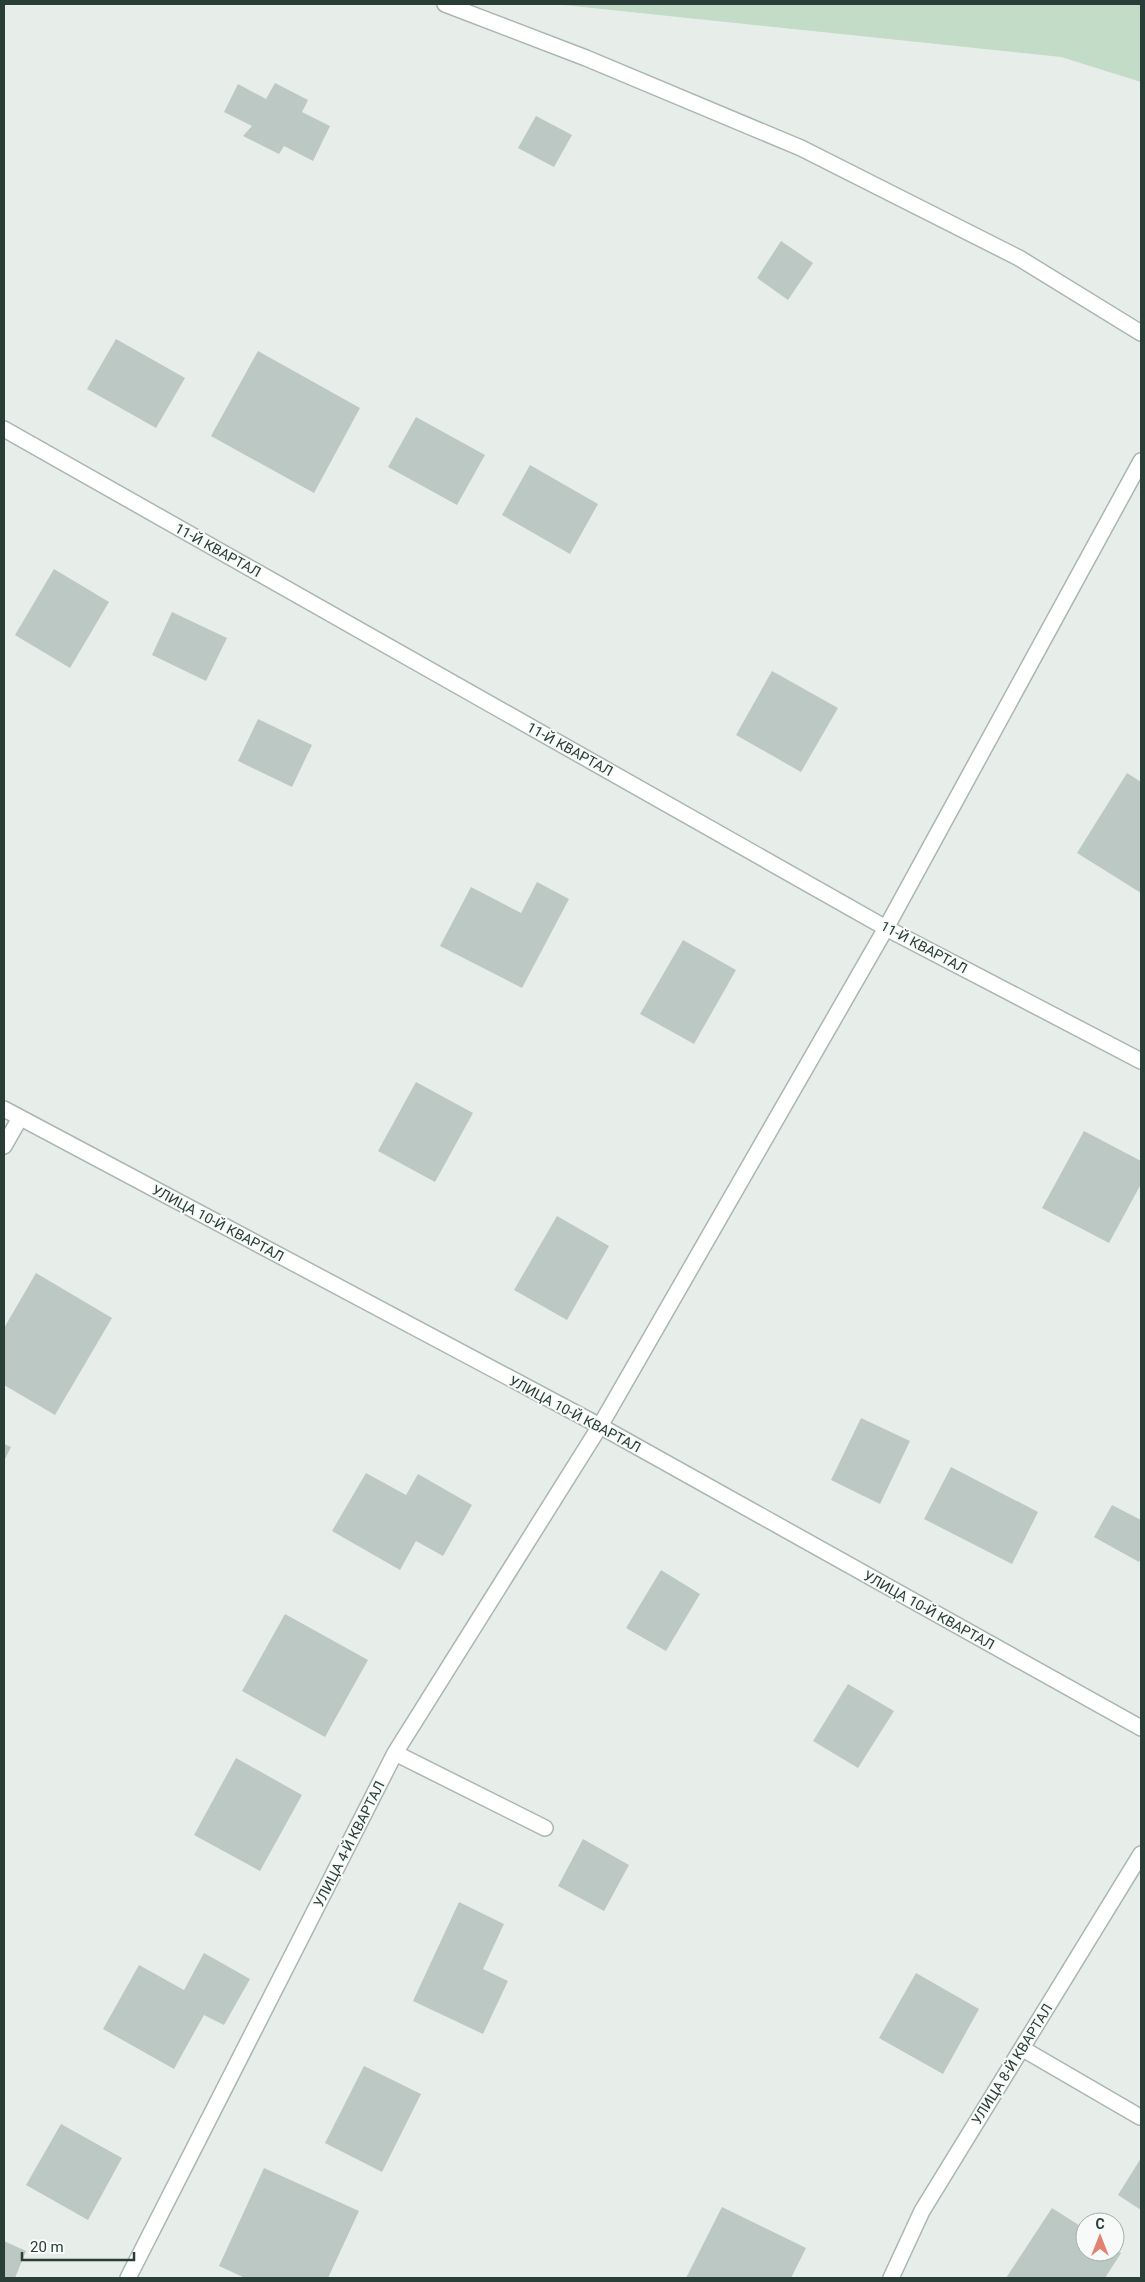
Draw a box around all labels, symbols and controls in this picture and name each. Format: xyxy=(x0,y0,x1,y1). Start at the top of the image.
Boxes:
street label: 11-Й КВАРТАЛ xyxy=(172,520,264,580)
street label: 11-Й КВАРТАЛ xyxy=(524,719,616,779)
street label: 11-Й КВАРТАЛ xyxy=(878,917,970,977)
street label: УЛИЦА 10-Й КВАРТАЛ xyxy=(149,1181,287,1265)
street label: УЛИЦА 10-Й КВАРТАЛ xyxy=(506,1372,644,1456)
street label: УЛИЦА 10-Й КВАРТАЛ xyxy=(861,1567,997,1653)
street label: УЛИЦА 4-Й КВАРТАЛ xyxy=(310,1778,388,1910)
street label: УЛИЦА 8-Й КВАРТАЛ xyxy=(968,2001,1056,2127)
north arrow xyxy=(1075,2212,1125,2262)
text: С xyxy=(1095,2216,1105,2232)
scale bar xyxy=(22,2230,135,2262)
text: 20 m xyxy=(30,2238,64,2256)

